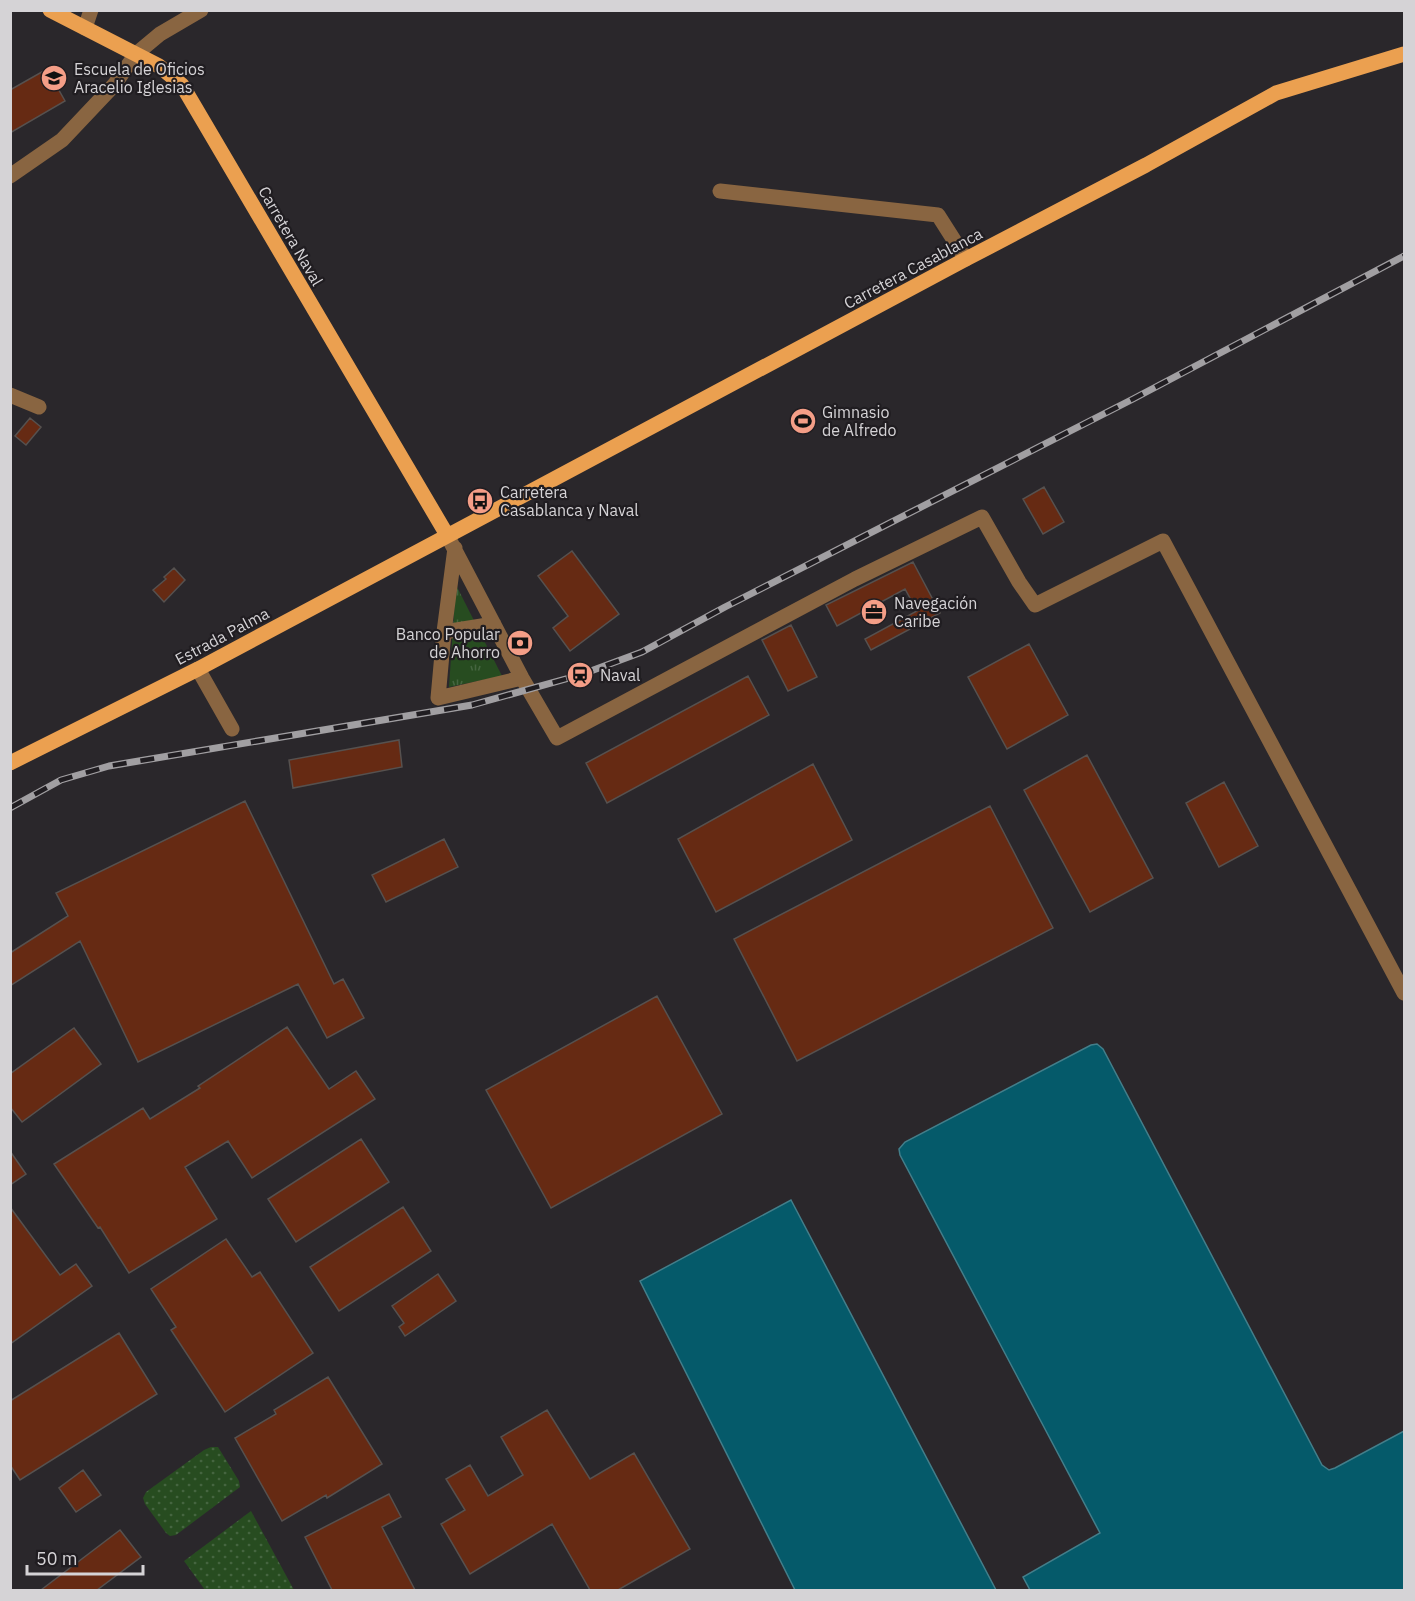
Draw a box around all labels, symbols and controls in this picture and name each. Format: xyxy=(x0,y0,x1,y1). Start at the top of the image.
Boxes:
place label: Escuela de Oficios Aracelio Iglesias xyxy=(74,59,205,97)
school or university icon: Escuela de Oficios Aracelio Iglesias xyxy=(39,63,69,93)
street label: Carretera Naval xyxy=(254,183,328,289)
street label: Carretera Casablanca xyxy=(840,223,986,313)
place label: Gimnasio de Alfredo xyxy=(822,402,896,440)
sports icon: Gimnasio de Alfredo xyxy=(788,406,818,436)
place label: Carretera Casablanca y Naval xyxy=(500,482,639,520)
bus stop icon: Carretera Casablanca y Naval xyxy=(465,486,495,516)
place label: Navegación Caribe xyxy=(894,593,977,631)
office icon: Navegación Caribe xyxy=(859,597,889,627)
street label: Estrada Palma xyxy=(172,603,273,669)
place label: Banco Popular de Ahorro xyxy=(396,624,500,662)
bank icon: Banco Popular de Ahorro xyxy=(505,628,535,658)
station icon: Naval xyxy=(565,660,595,690)
place label: Naval xyxy=(600,665,640,685)
scale bar xyxy=(27,1538,142,1576)
text: 50 m xyxy=(36,1547,78,1570)

